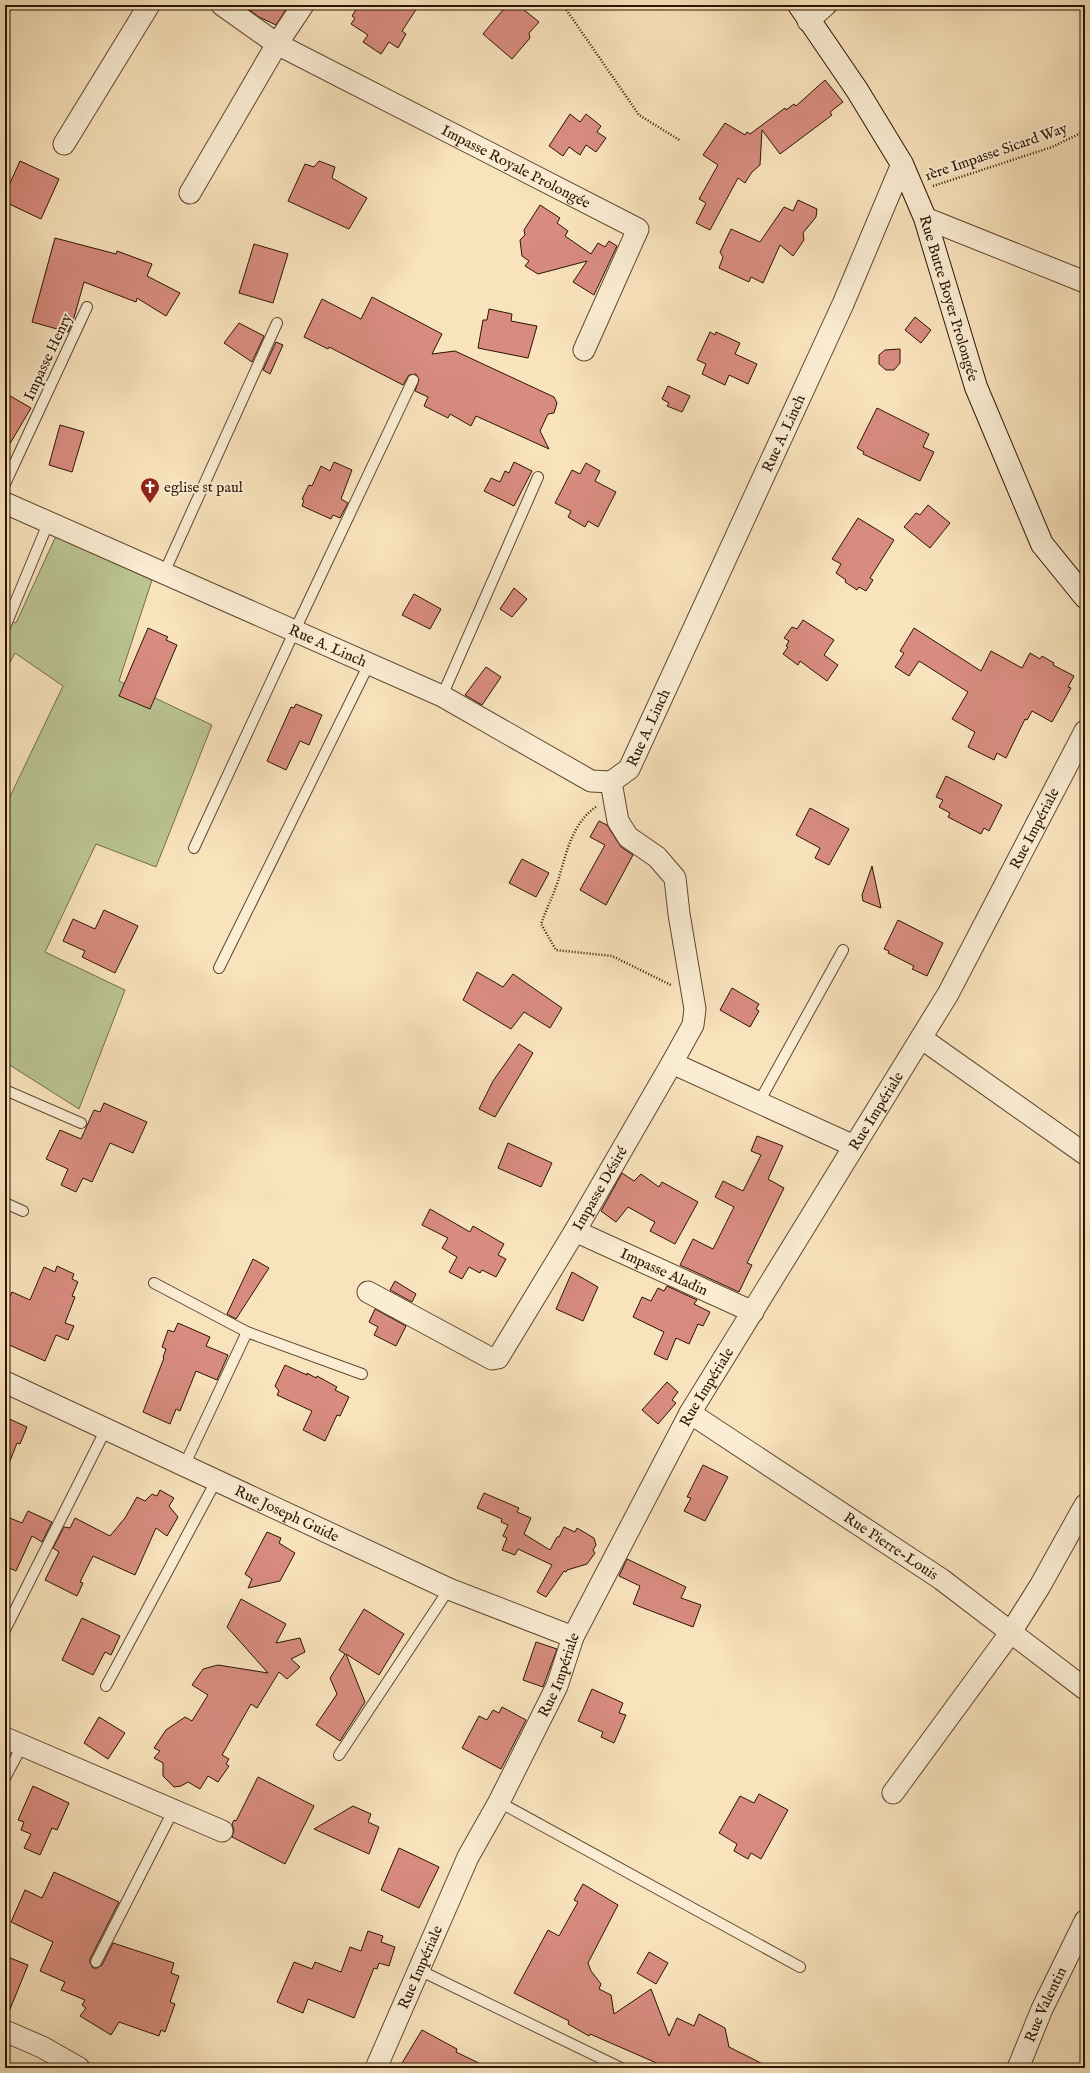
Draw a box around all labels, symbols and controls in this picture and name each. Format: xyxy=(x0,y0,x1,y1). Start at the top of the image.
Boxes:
street label: 1ère Impasse Sicard Way xyxy=(922,118,1071,185)
street label: Impasse Royale Prolongée xyxy=(438,120,594,213)
street label: Rue Butte Boyer Prolongée xyxy=(915,213,983,384)
street label: Impasse Henry xyxy=(20,310,77,404)
street label: Rue A. Linch xyxy=(757,391,810,475)
church icon: eglise st paul xyxy=(139,476,161,504)
place label: eglise st paul xyxy=(164,478,244,497)
street label: Rue A. Linch xyxy=(286,620,370,671)
street label: Rue A. Linch xyxy=(622,686,674,769)
street label: Rue Impériale xyxy=(1005,784,1063,872)
street label: Rue Impériale xyxy=(844,1068,908,1154)
street label: Impasse Désiré xyxy=(568,1143,632,1234)
street label: Impasse Aladin xyxy=(617,1243,711,1300)
street label: Rue Impériale xyxy=(675,1344,738,1430)
street label: Rue Joseph Guide xyxy=(232,1481,342,1546)
street label: Rue Pierre-Louis xyxy=(840,1508,942,1584)
street label: Rue Impériale xyxy=(533,1629,583,1720)
street label: Rue Impériale xyxy=(393,1922,447,2012)
street label: Rue Valentin xyxy=(1020,1964,1071,2045)

